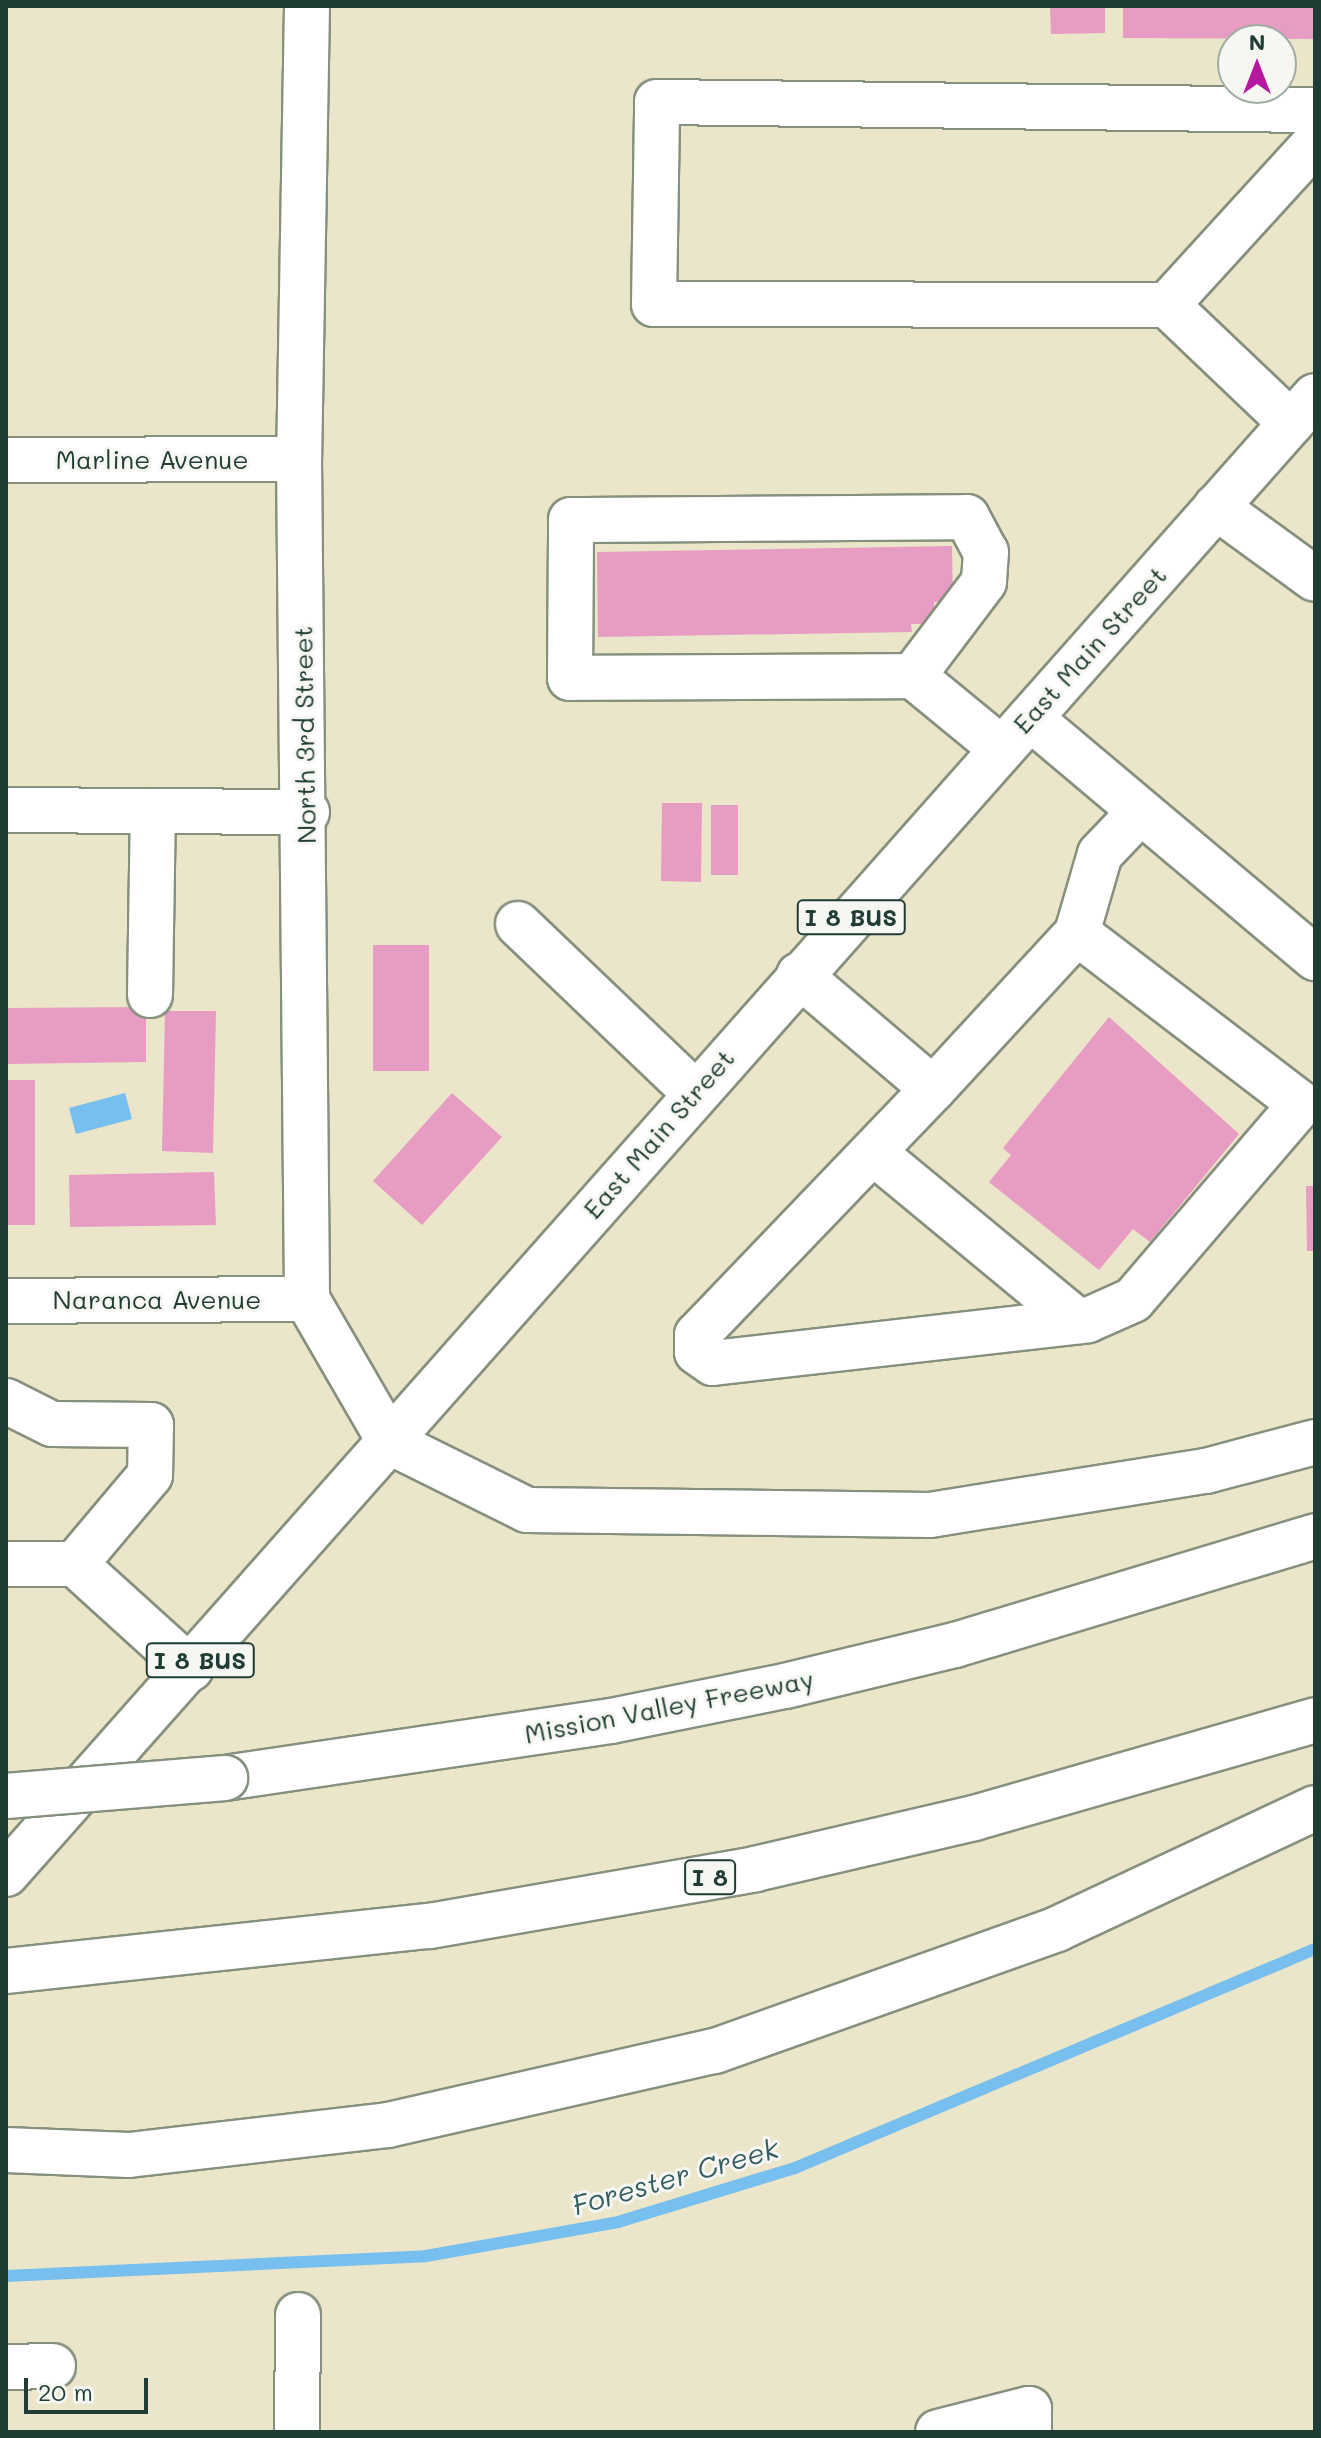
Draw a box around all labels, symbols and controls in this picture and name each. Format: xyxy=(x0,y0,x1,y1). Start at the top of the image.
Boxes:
north arrow xyxy=(1217,24,1297,104)
text: N xyxy=(1249,27,1265,56)
street label: Marline Avenue xyxy=(55,444,249,476)
street label: East Main Street xyxy=(1007,560,1173,740)
street label: North 3rd Street xyxy=(288,626,322,844)
road number: I 8 BUS xyxy=(795,897,907,937)
street label: East Main Street xyxy=(577,1043,741,1225)
street label: Naranca Avenue xyxy=(53,1284,261,1316)
road number: I 8 BUS xyxy=(144,1640,256,1680)
street label: Mission Valley Freeway xyxy=(522,1664,816,1750)
road number: I 8 xyxy=(684,1857,736,1897)
water label: Forester Creek xyxy=(568,2130,782,2222)
scale bar xyxy=(28,2362,152,2412)
text: 20 m xyxy=(38,2376,93,2407)

